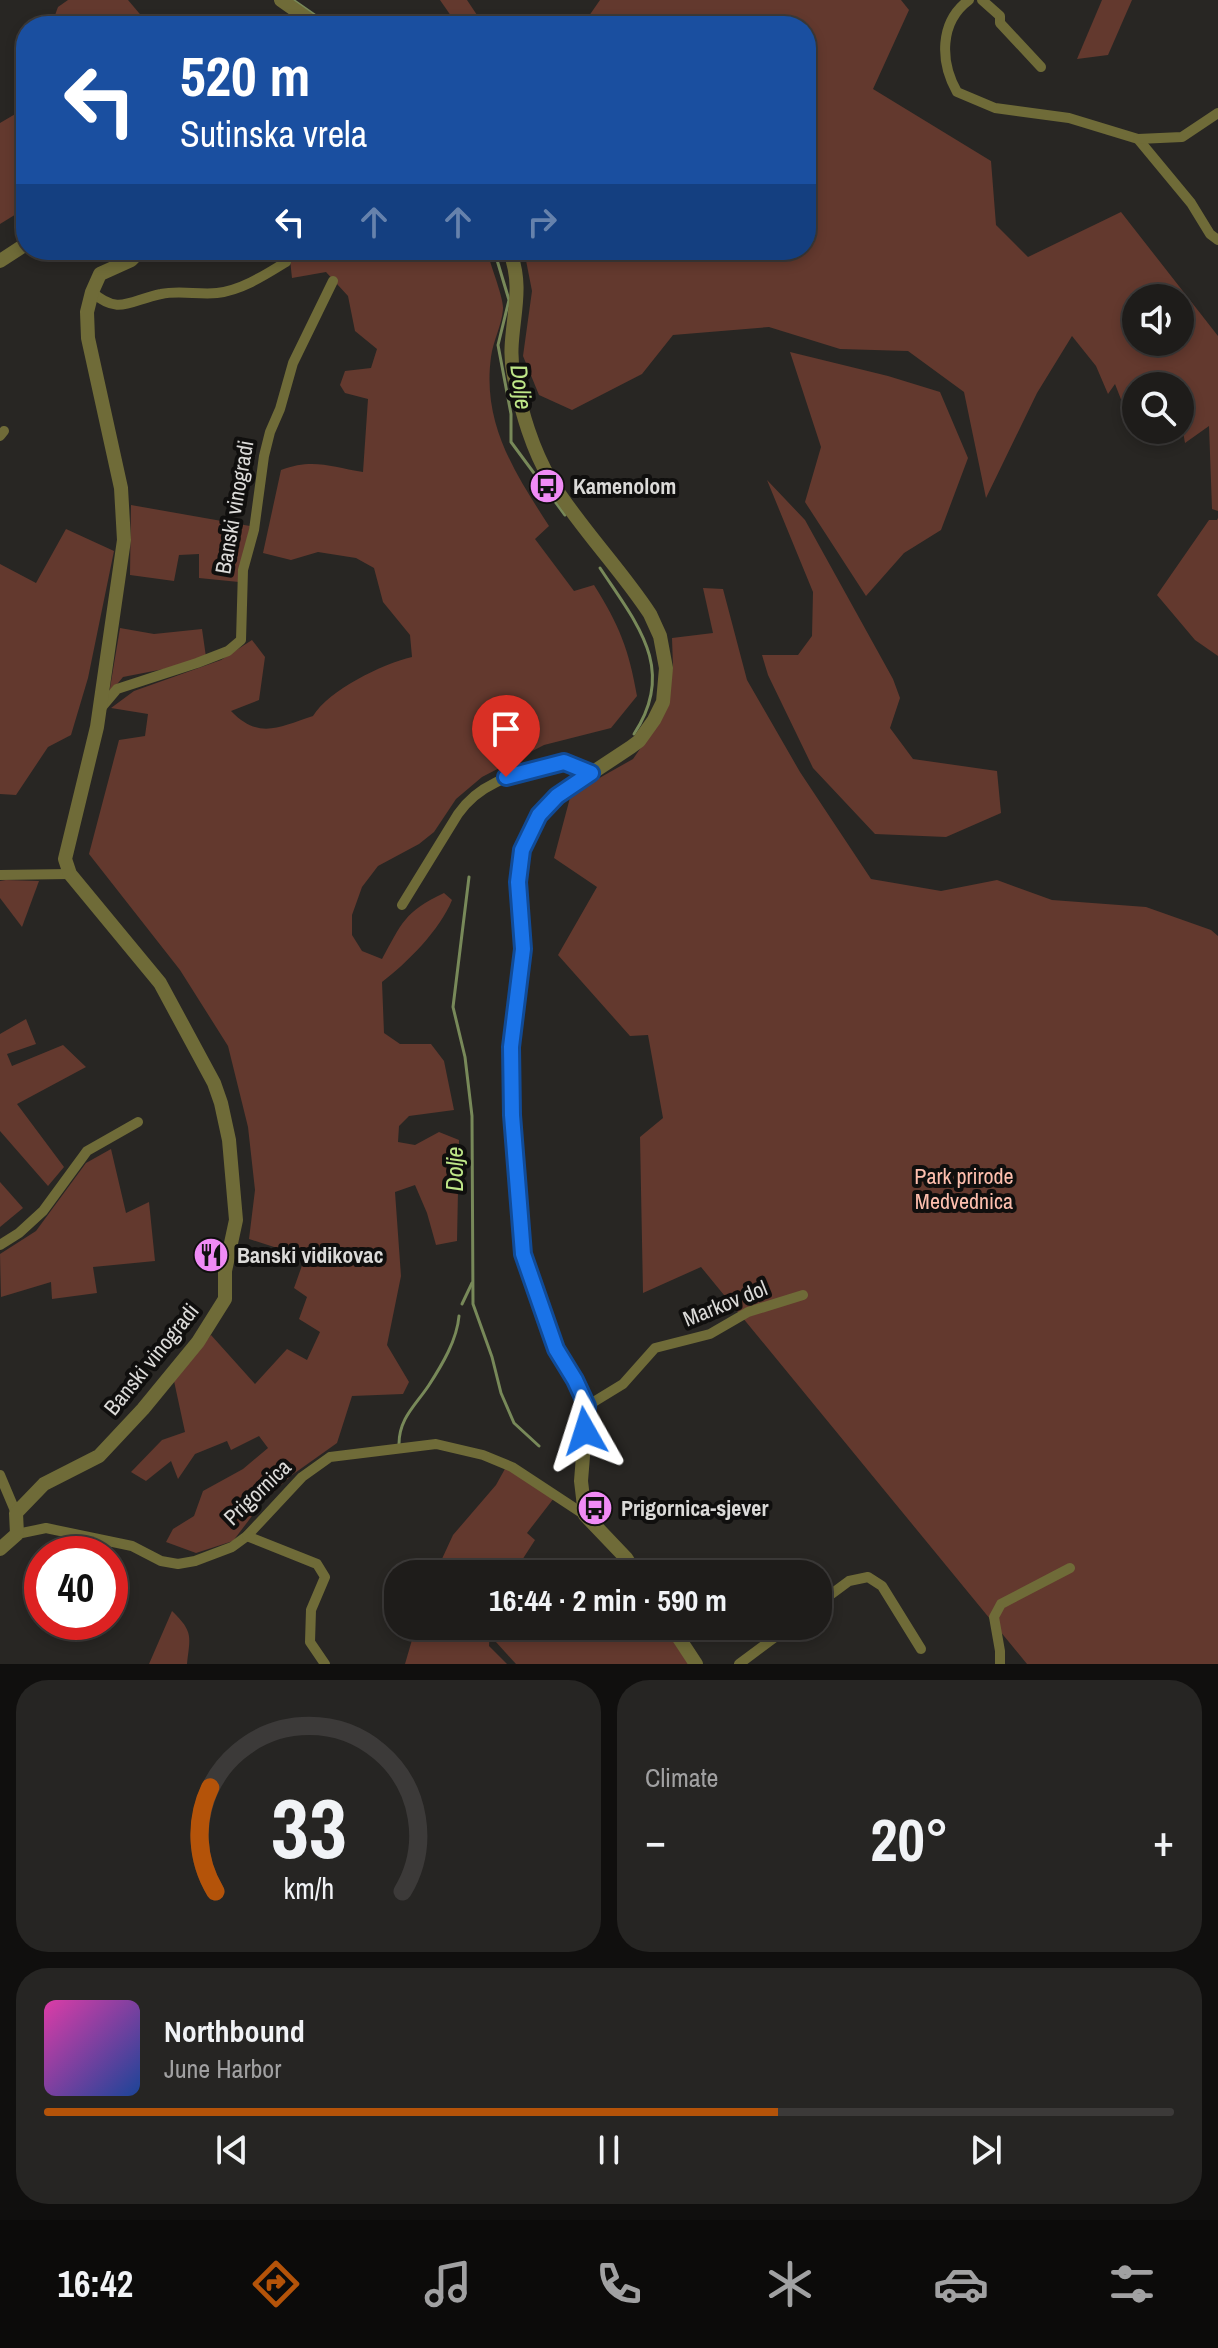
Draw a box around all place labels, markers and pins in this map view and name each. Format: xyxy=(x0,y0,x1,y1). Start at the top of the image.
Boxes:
bus stop icon: Kamenolom xyxy=(528,467,566,505)
place label: Kamenolom xyxy=(573,471,676,501)
pin xyxy=(472,695,540,777)
restaurant icon: Banski vidikovac xyxy=(192,1236,230,1274)
place label: Banski vidikovac xyxy=(237,1240,383,1270)
bus stop icon: Prigornica-sjever xyxy=(576,1489,614,1527)
place label: Prigornica-sjever xyxy=(621,1493,768,1523)

